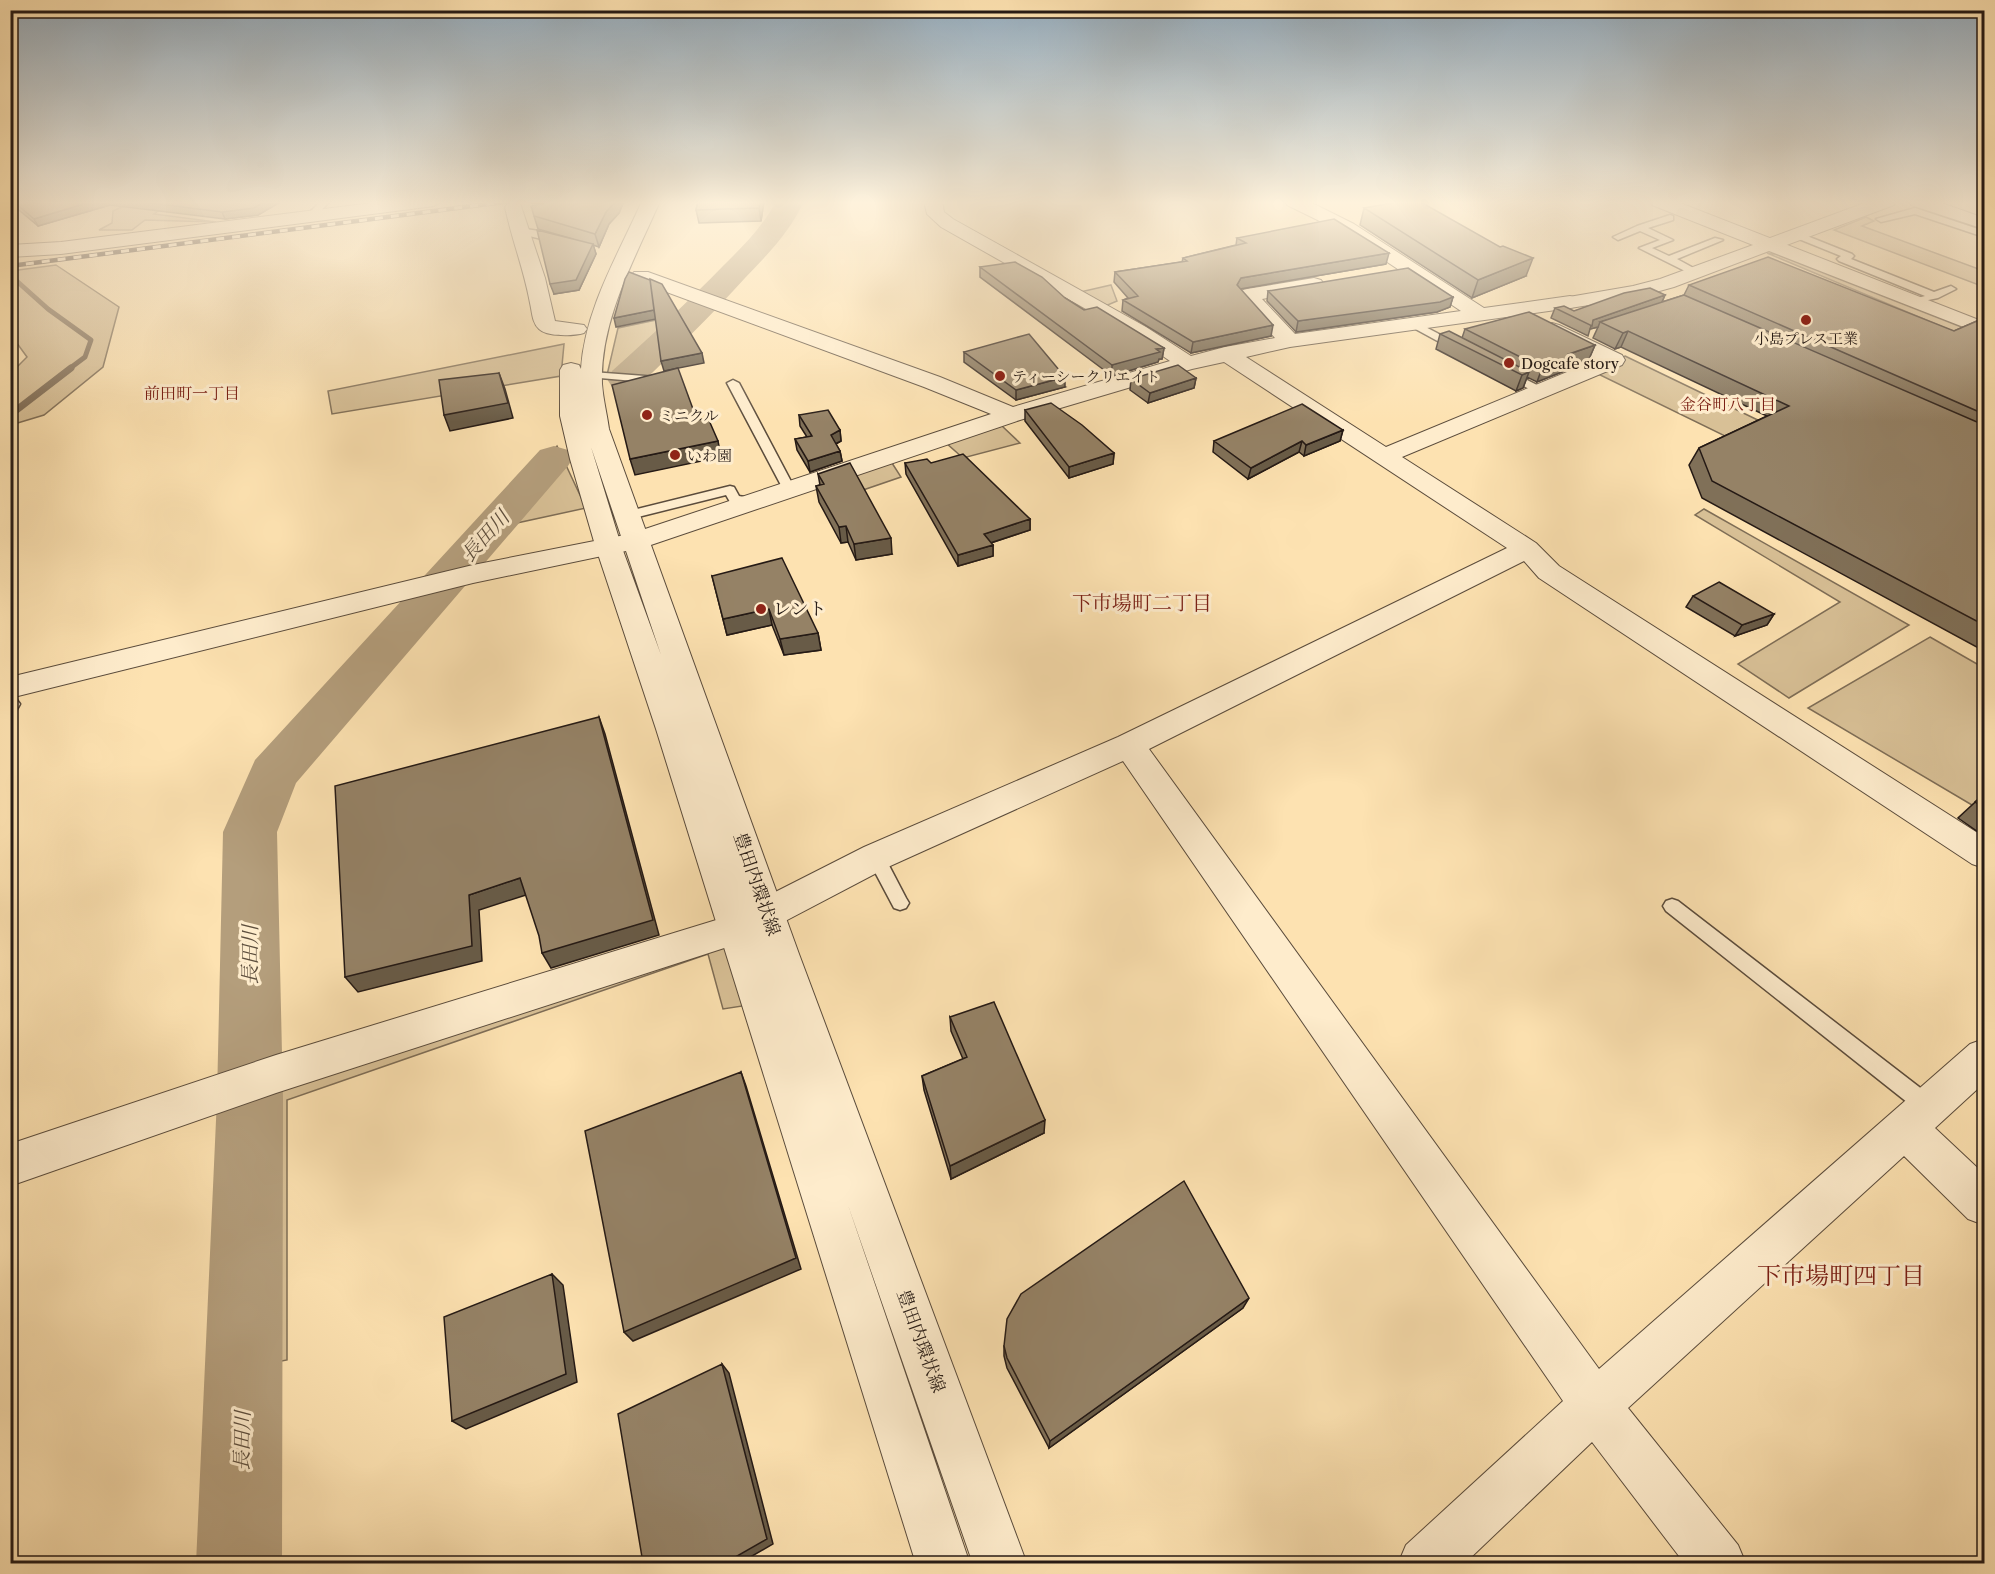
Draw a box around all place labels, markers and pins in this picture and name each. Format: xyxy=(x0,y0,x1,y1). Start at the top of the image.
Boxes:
marker: 小島プレス工業 xyxy=(1799,313,1813,327)
place label: 小島プレス工業 xyxy=(1754,329,1858,348)
place label: Dogcafe story xyxy=(1521,354,1620,373)
marker: Dogcafe story xyxy=(1502,356,1516,370)
place label: ティーシークリエイト xyxy=(1012,367,1160,386)
marker: ティーシークリエイト xyxy=(993,369,1007,383)
place label: ミニクル xyxy=(659,406,719,425)
marker: ミニクル xyxy=(640,408,654,422)
place label: いわ園 xyxy=(687,446,732,465)
marker: いわ園 xyxy=(668,448,682,462)
place label: レント xyxy=(773,598,827,620)
marker: レント xyxy=(754,602,768,616)

